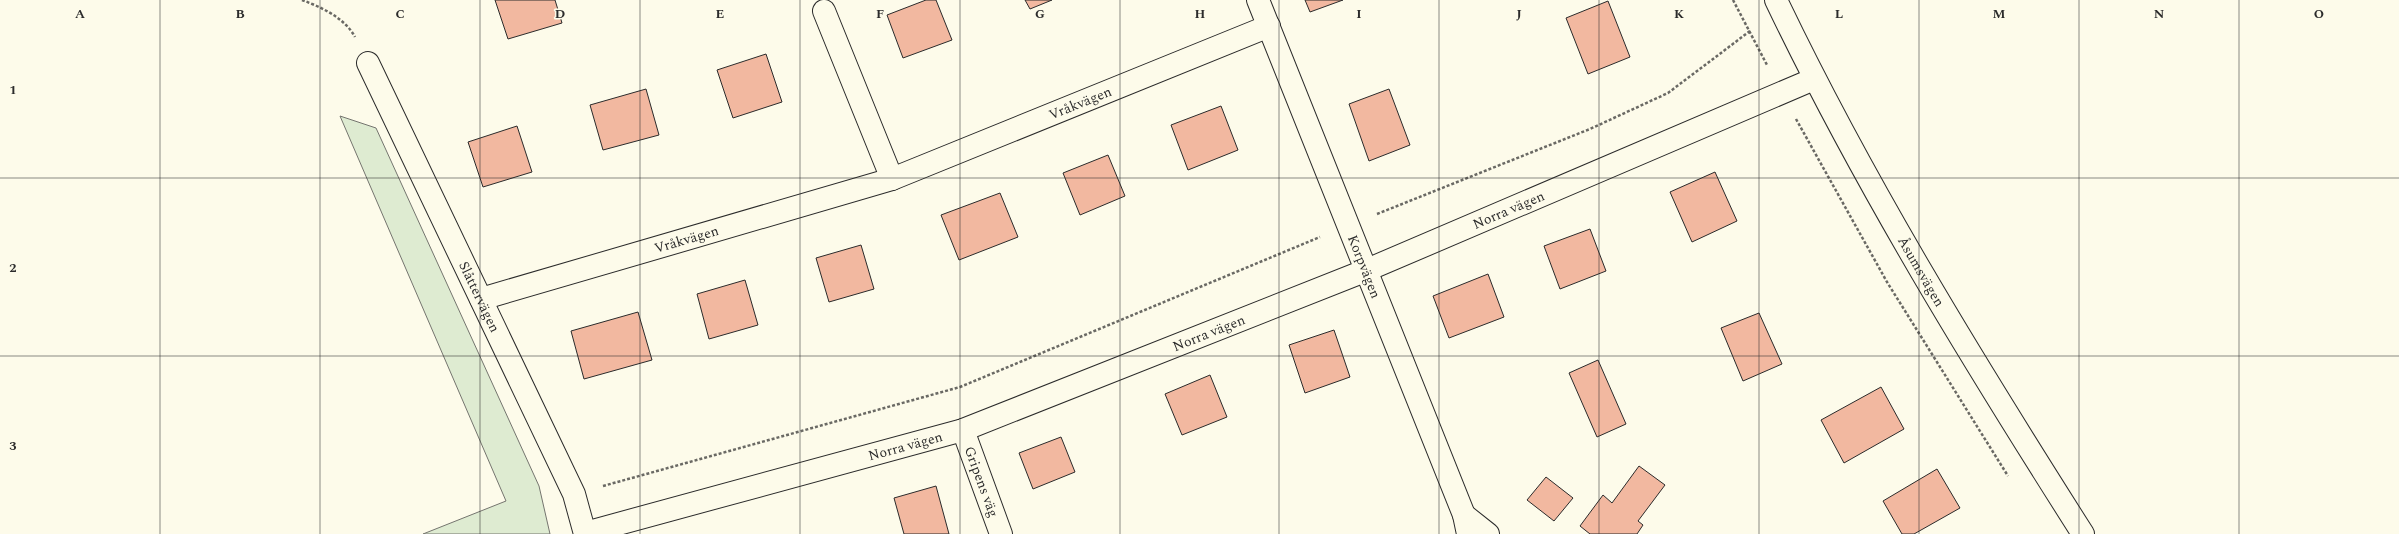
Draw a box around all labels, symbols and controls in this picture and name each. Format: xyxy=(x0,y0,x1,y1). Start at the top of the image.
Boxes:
text: A xyxy=(75,4,85,24)
text: B xyxy=(235,4,245,24)
text: C xyxy=(395,4,405,24)
text: D xyxy=(555,4,565,24)
text: E xyxy=(716,4,725,24)
text: F xyxy=(876,4,884,24)
text: G xyxy=(1035,4,1045,24)
text: H xyxy=(1195,4,1206,24)
text: I xyxy=(1356,4,1362,24)
text: J xyxy=(1516,4,1522,24)
text: K xyxy=(1674,4,1684,24)
text: L xyxy=(1835,4,1843,24)
text: M xyxy=(1993,4,2006,24)
text: N xyxy=(2154,4,2165,24)
text: O xyxy=(2314,4,2324,24)
text: 1 xyxy=(9,80,17,100)
street label: Vråkvägen xyxy=(1045,81,1115,125)
street label: Norra vägen xyxy=(1469,185,1548,234)
street label: Vråkvägen xyxy=(652,220,721,258)
street label: Korpvägen xyxy=(1342,232,1387,301)
street label: Åsumsvägen xyxy=(1893,232,1950,311)
text: 2 xyxy=(9,258,17,278)
street label: Slåttervägen xyxy=(454,258,506,336)
street label: Norra vägen xyxy=(1169,309,1248,357)
street label: Norra vägen xyxy=(866,426,945,466)
text: 3 xyxy=(9,436,17,456)
street label: Gripens väg xyxy=(959,443,1005,520)

